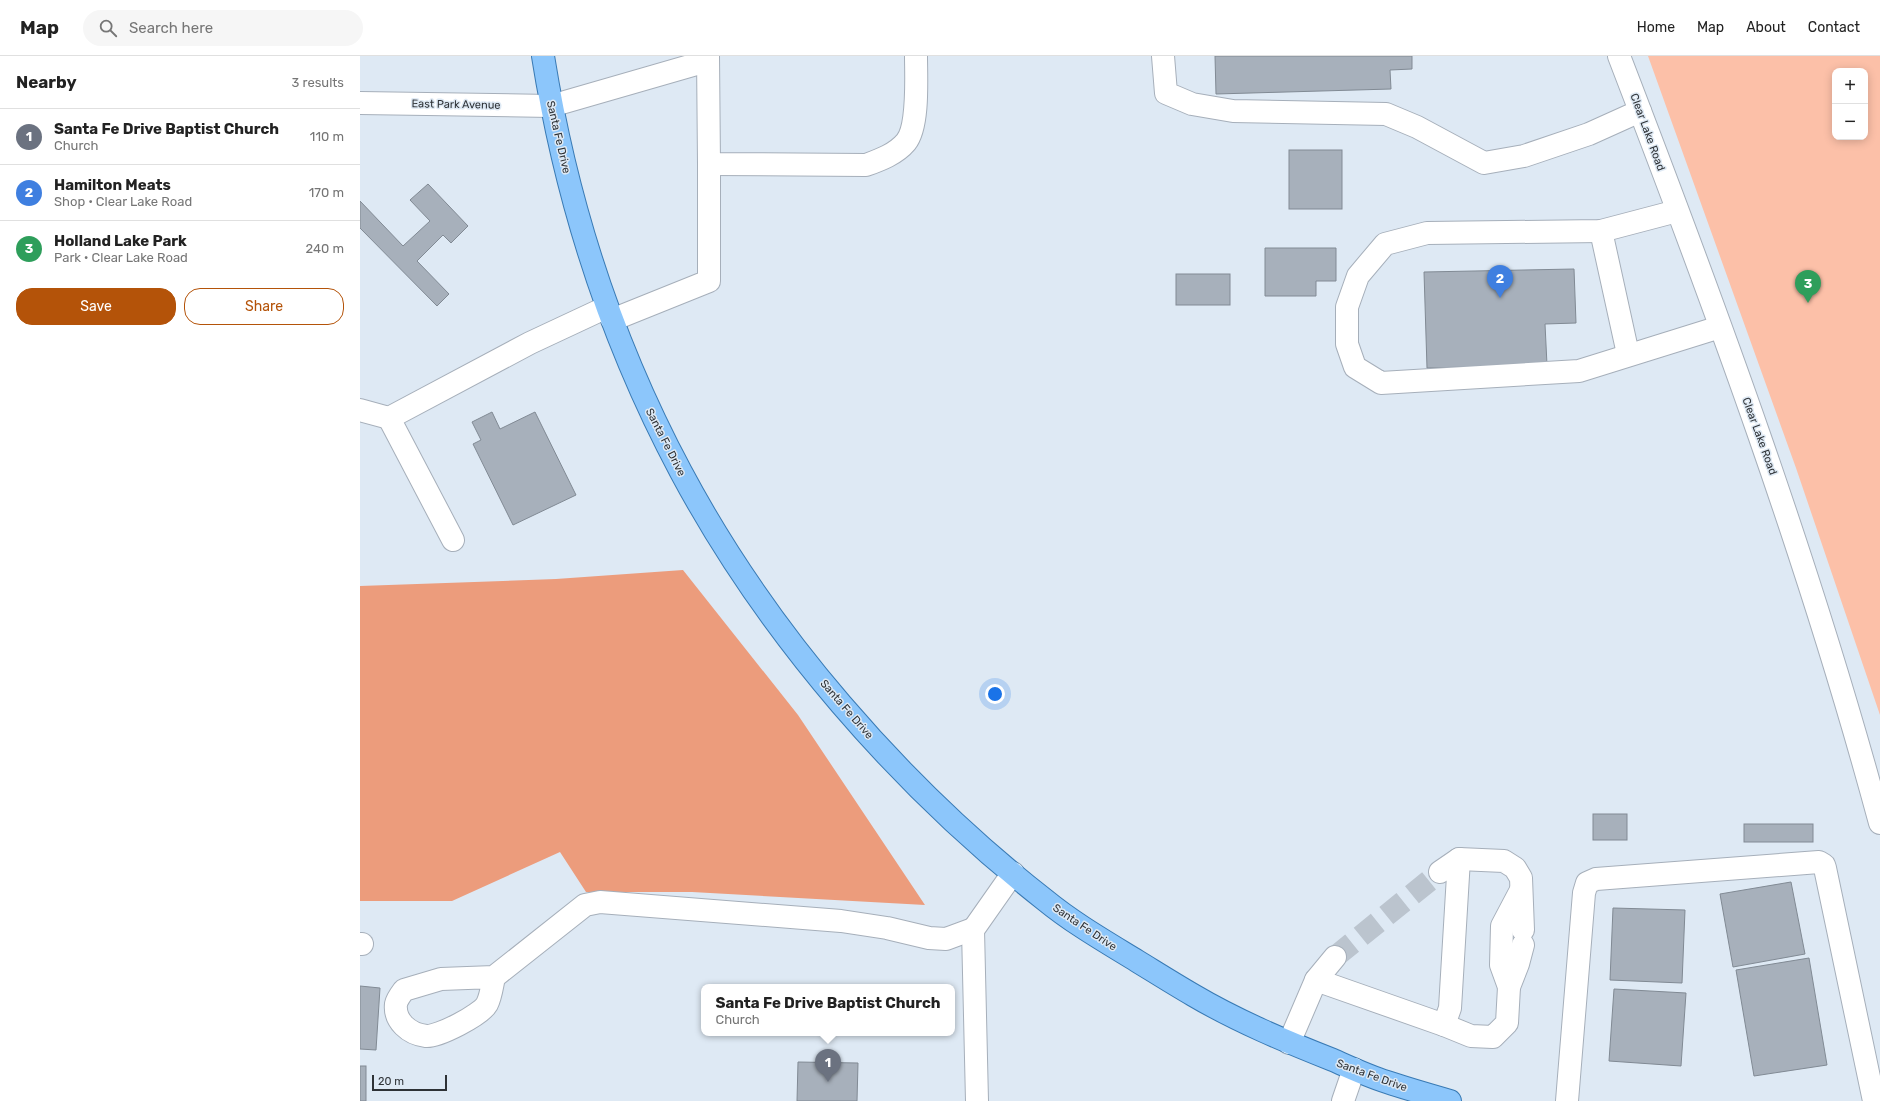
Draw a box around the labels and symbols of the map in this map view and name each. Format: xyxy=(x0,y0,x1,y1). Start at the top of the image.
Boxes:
street label: Clear Lake Road xyxy=(1627,92,1668,173)
street label: East Park Avenue xyxy=(411,97,501,112)
street label: Santa Fe Drive xyxy=(544,99,573,175)
pin: 2 xyxy=(1487,265,1513,298)
pin: 3 xyxy=(1795,270,1821,303)
street label: Clear Lake Road xyxy=(1739,396,1780,477)
street label: Santa Fe Drive xyxy=(643,406,688,478)
street label: Santa Fe Drive xyxy=(817,677,876,742)
your location xyxy=(985,684,1005,704)
street label: Santa Fe Drive xyxy=(1050,901,1119,954)
pin: 1 xyxy=(815,1049,841,1082)
street label: Santa Fe Drive xyxy=(1335,1057,1409,1094)
scale bar xyxy=(372,1073,447,1092)

